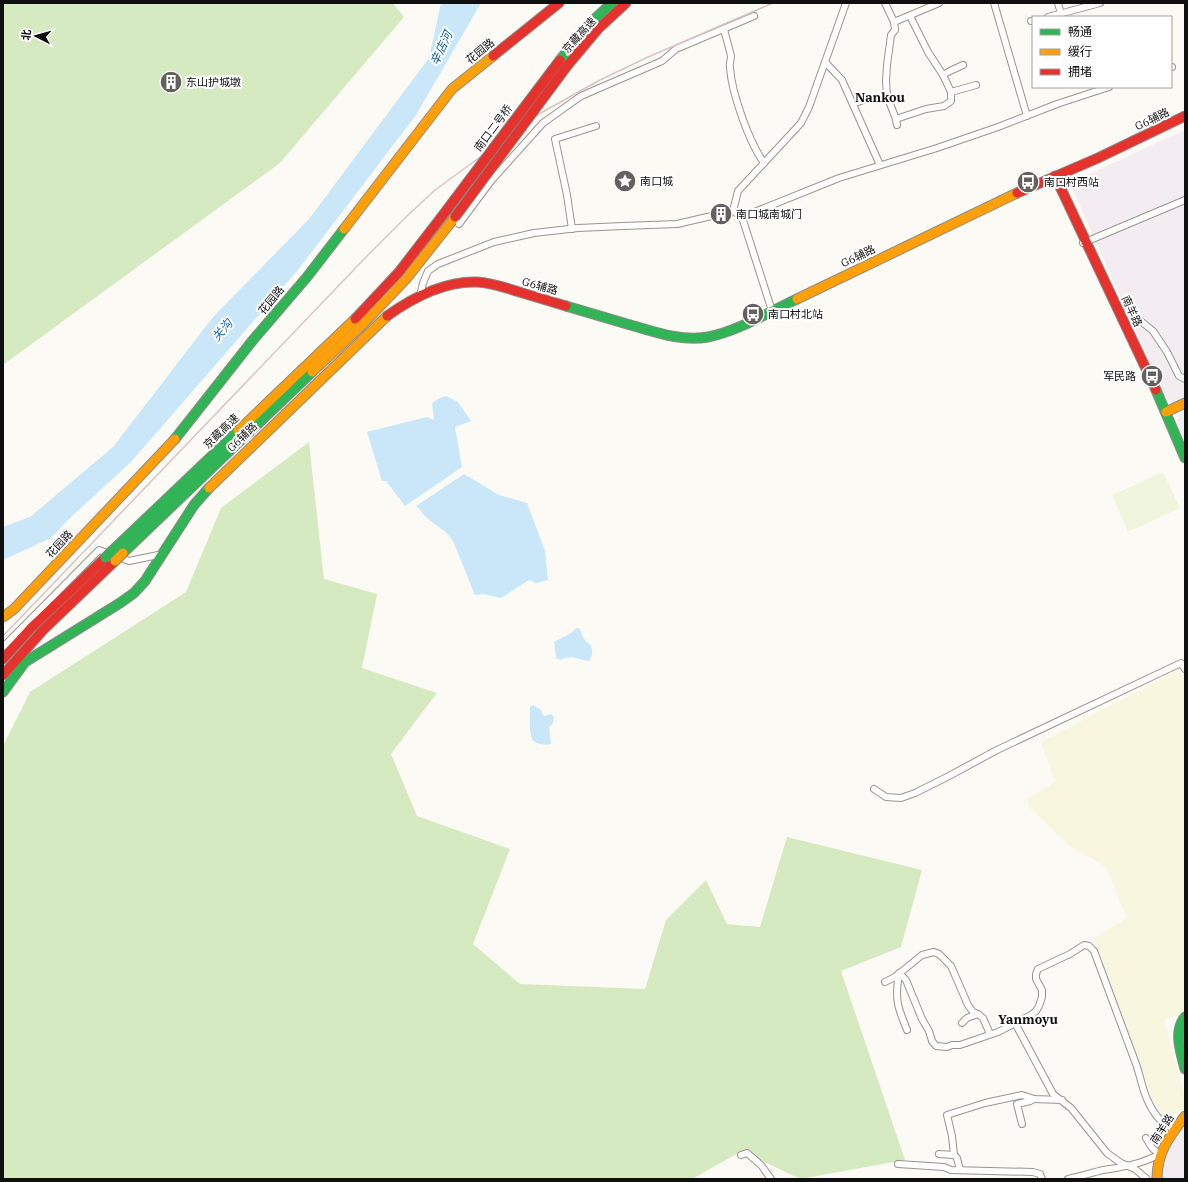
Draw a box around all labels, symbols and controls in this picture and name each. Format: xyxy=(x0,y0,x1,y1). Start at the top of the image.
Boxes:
street label: 京藏高速 xyxy=(559,14,599,56)
north arrow xyxy=(16,16,56,56)
legend xyxy=(1032,16,1172,88)
text: 畅通 xyxy=(1068,24,1092,39)
water label: 辛店河 xyxy=(427,27,456,67)
text: 北 xyxy=(19,29,34,41)
street label: 花园路 xyxy=(463,35,497,67)
text: 缓行 xyxy=(1068,44,1092,59)
text: 拥堵 xyxy=(1068,64,1092,79)
building icon: 东山护城墩 xyxy=(158,69,184,95)
place label: 东山护城墩 xyxy=(186,75,241,89)
district label: Nankou xyxy=(855,89,906,106)
street label: 南口二号桥 xyxy=(471,102,515,154)
street label: G6辅路 xyxy=(1133,105,1171,133)
place icon: 南口城 xyxy=(612,168,638,194)
bus stop icon: 南口村西站 xyxy=(1015,169,1041,195)
place label: 南口城 xyxy=(640,174,673,188)
place label: 南口村西站 xyxy=(1044,175,1099,189)
building icon: 南口城南城门 xyxy=(708,201,734,227)
place label: 南口城南城门 xyxy=(736,207,802,221)
street label: G6辅路 xyxy=(839,242,877,270)
street label: G6辅路 xyxy=(521,274,559,298)
street label: 花园路 xyxy=(255,283,287,317)
street label: 南羊路 xyxy=(1119,293,1145,329)
bus stop icon: 南口村北站 xyxy=(740,301,766,327)
place label: 南口村北站 xyxy=(768,307,823,321)
water label: 关沟 xyxy=(209,314,237,344)
bus stop icon: 军民路 xyxy=(1139,363,1165,389)
place label: 军民路 xyxy=(1103,369,1136,383)
street label: 京藏高速 xyxy=(200,411,242,451)
street label: G6辅路 xyxy=(224,419,260,455)
street label: 花园路 xyxy=(43,527,75,561)
district label: Yanmoyu xyxy=(998,1011,1058,1028)
street label: 南羊路 xyxy=(1147,1111,1177,1147)

